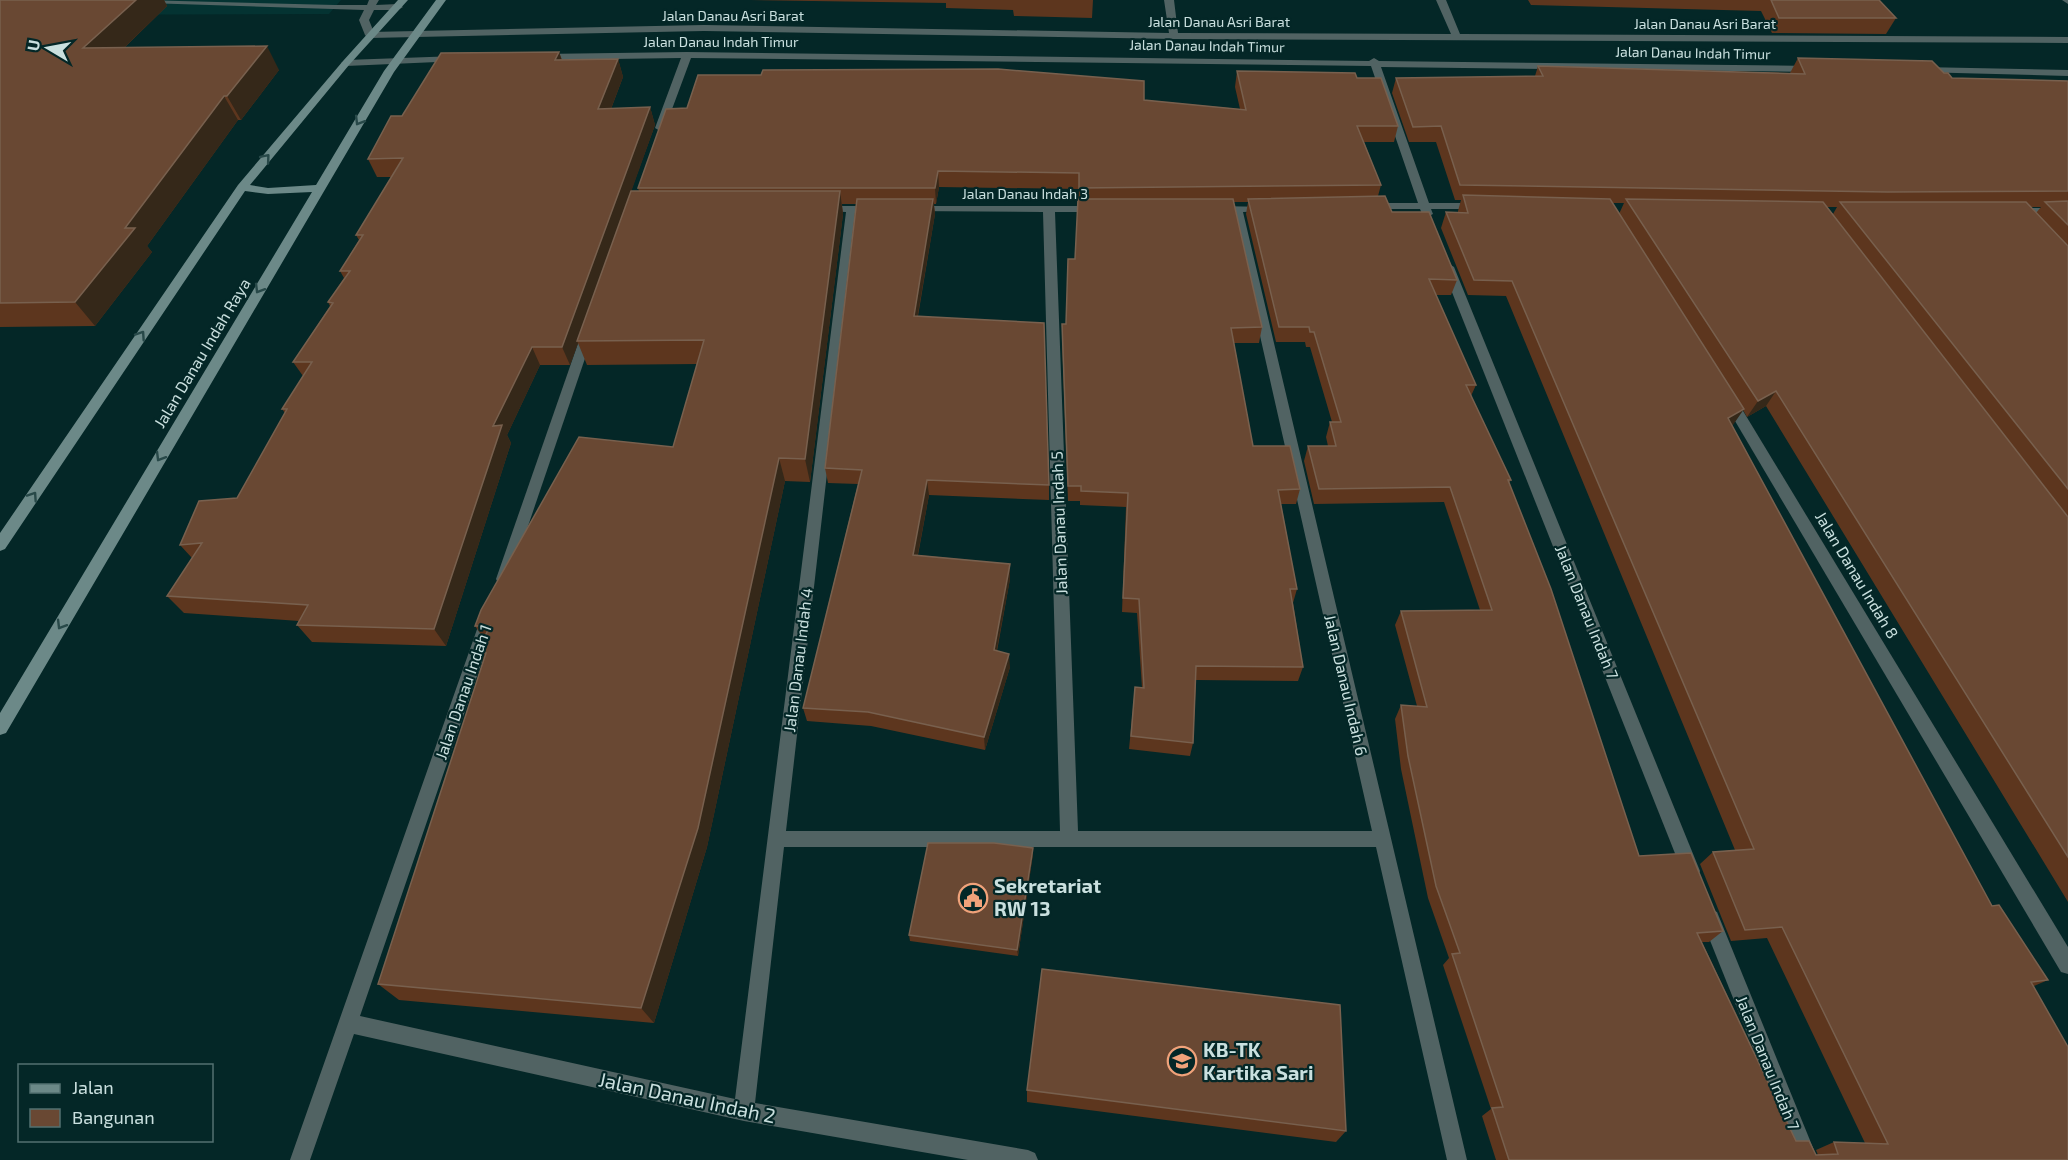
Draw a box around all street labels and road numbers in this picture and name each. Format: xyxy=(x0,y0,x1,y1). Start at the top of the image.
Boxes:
street label: Jalan Danau Asri Barat xyxy=(662,7,804,24)
street label: Jalan Danau Asri Barat xyxy=(1148,13,1290,30)
street label: Jalan Danau Asri Barat xyxy=(1634,15,1776,32)
street label: Jalan Danau Indah Timur xyxy=(643,33,799,50)
street label: Jalan Danau Indah Timur xyxy=(1129,36,1285,55)
street label: Jalan Danau Indah Timur xyxy=(1615,43,1771,62)
street label: Jalan Danau Indah 3 xyxy=(962,185,1088,202)
street label: Jalan Danau Indah Raya xyxy=(149,275,254,431)
street label: Jalan Danau Indah 5 xyxy=(1046,451,1071,595)
street label: Jalan Danau Indah 8 xyxy=(1812,508,1903,642)
street label: Jalan Danau Indah 7 xyxy=(1552,542,1623,682)
street label: Jalan Danau Indah 4 xyxy=(779,587,816,733)
street label: Jalan Danau Indah 6 xyxy=(1321,612,1372,757)
street label: Jalan Danau Indah 1 xyxy=(431,622,495,762)
street label: Jalan Danau Indah 7 xyxy=(1733,993,1804,1133)
street label: Jalan Danau Indah 2 xyxy=(597,1067,778,1127)

